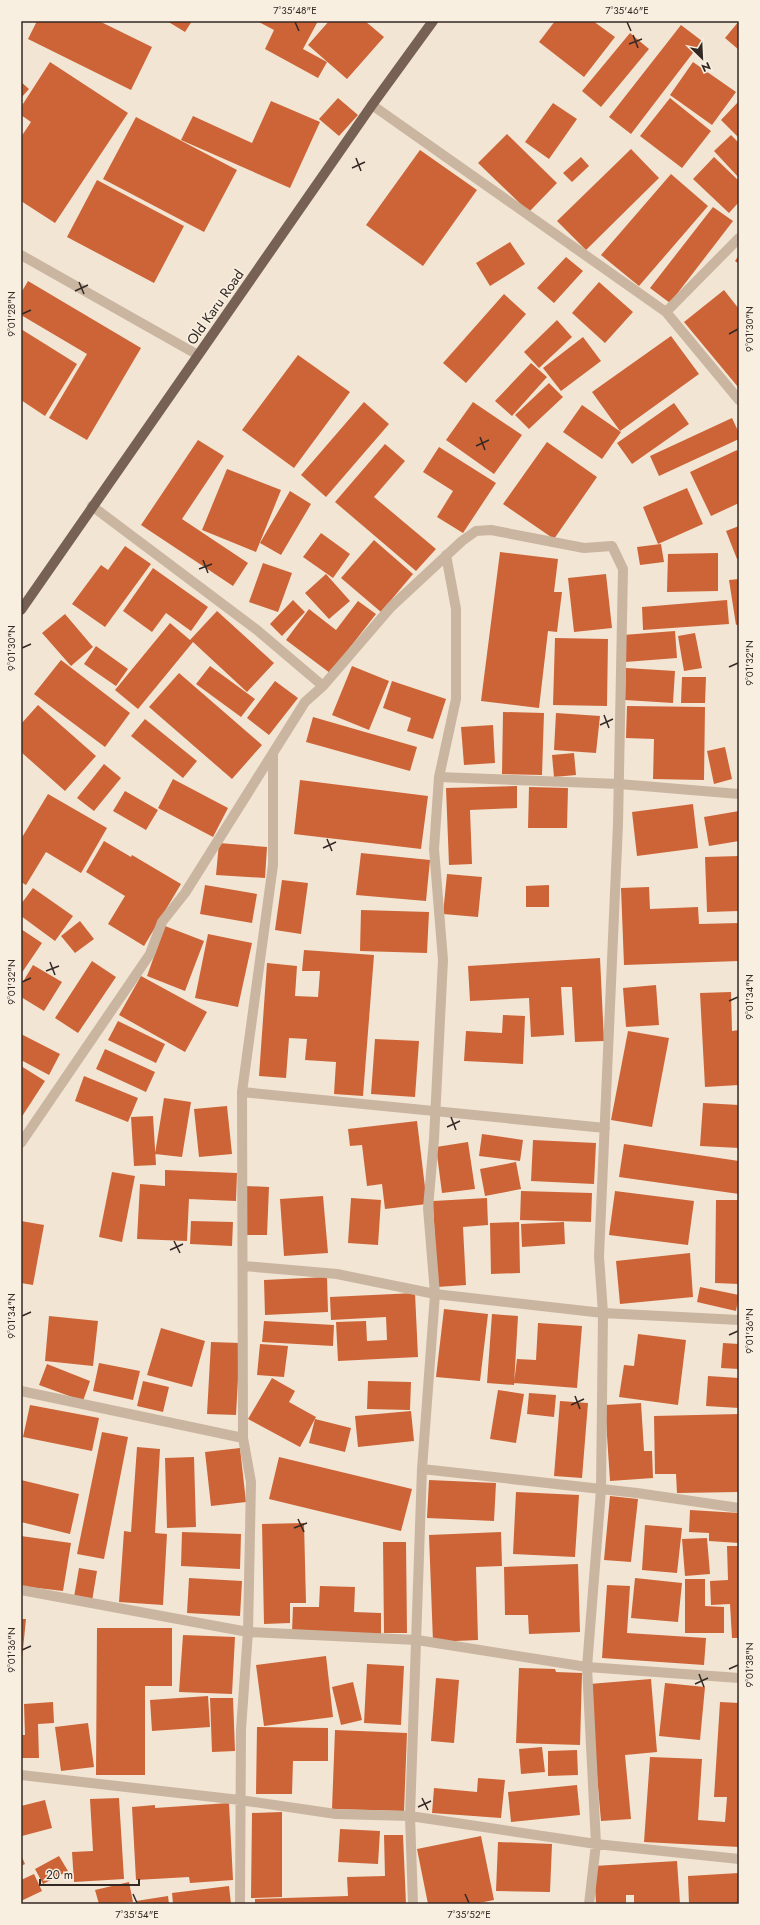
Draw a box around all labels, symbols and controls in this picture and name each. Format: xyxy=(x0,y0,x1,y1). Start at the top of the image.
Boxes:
text: 7°35'48"E xyxy=(273,3,317,18)
text: 7°35'46"E xyxy=(605,3,649,18)
north arrow xyxy=(682,38,722,78)
text: N xyxy=(699,58,713,76)
street label: Old Karu Road xyxy=(182,265,248,349)
text: 9°01'28"N xyxy=(4,291,19,337)
text: 9°01'30"N xyxy=(742,306,757,352)
text: 9°01'30"N xyxy=(4,625,19,671)
text: 9°01'32"N xyxy=(742,640,757,686)
text: 9°01'32"N xyxy=(4,959,19,1005)
text: 9°01'34"N xyxy=(742,974,757,1020)
text: 9°01'34"N xyxy=(4,1293,19,1339)
text: 9°01'36"N xyxy=(742,1308,757,1354)
text: 9°01'36"N xyxy=(4,1627,19,1673)
text: 9°01'38"N xyxy=(742,1642,757,1688)
scale bar xyxy=(40,1861,139,1887)
text: 20 m xyxy=(46,1866,73,1884)
text: 7°35'54"E xyxy=(115,1907,159,1922)
text: 7°35'52"E xyxy=(447,1907,491,1922)

